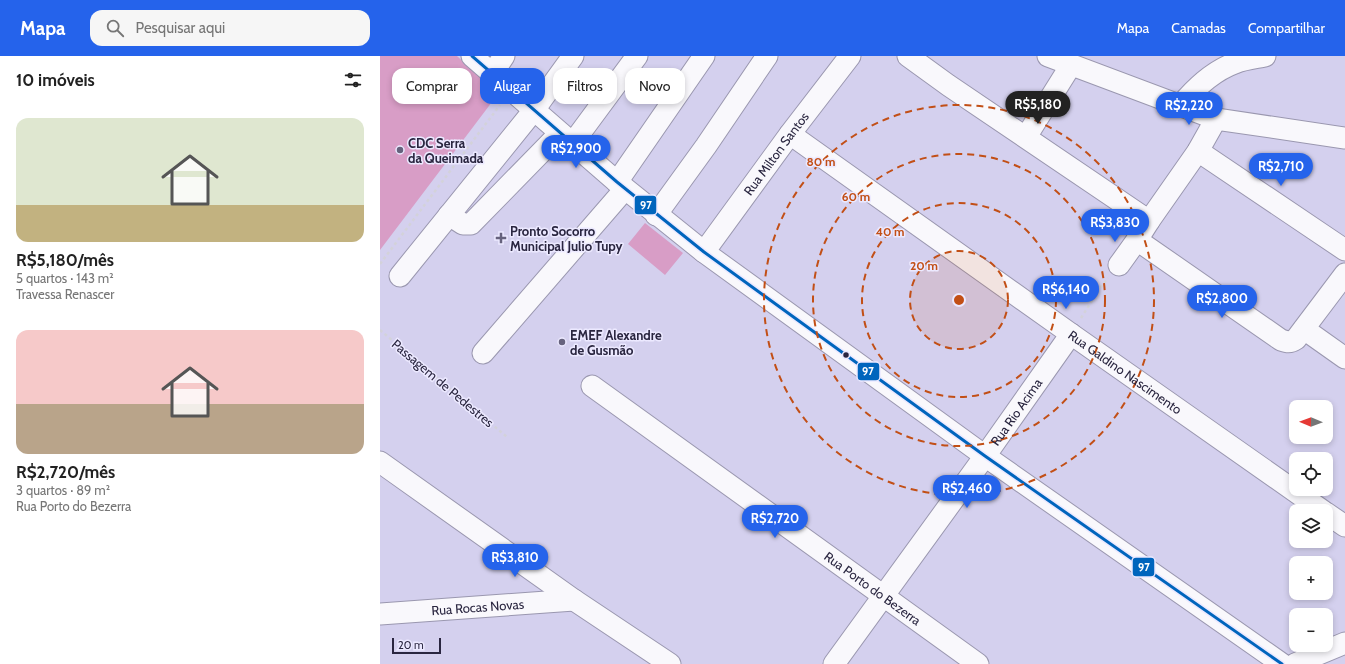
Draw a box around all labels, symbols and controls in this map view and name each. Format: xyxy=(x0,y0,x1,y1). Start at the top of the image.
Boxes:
search box xyxy=(90,10,370,46)
text: Mapa xyxy=(20,17,66,40)
icon: search xyxy=(104,17,126,39)
text: Pesquisar aqui xyxy=(136,19,225,37)
text: Mapa xyxy=(1117,19,1149,37)
text: Camadas xyxy=(1171,19,1226,37)
text: Compartilhar xyxy=(1248,19,1325,37)
chip: Comprar xyxy=(392,68,472,104)
chip: Alugar xyxy=(480,68,545,104)
chip: Filtros xyxy=(553,68,617,104)
chip: Novo xyxy=(625,68,685,104)
icon: filters xyxy=(342,69,364,91)
text: 10 imóveis xyxy=(16,70,95,90)
pin: R$5,180 xyxy=(1001,91,1075,125)
pin: R$2,220 xyxy=(1152,92,1226,126)
text: R$5,180 xyxy=(1014,96,1062,112)
text: R$2,220 xyxy=(1165,97,1213,113)
street label: Rua Milton Santos xyxy=(740,108,812,198)
place label: CDC Serra da Queimada xyxy=(408,135,484,166)
pin: R$2,900 xyxy=(539,135,613,169)
text: R$2,900 xyxy=(550,140,602,156)
icon: home xyxy=(154,144,226,216)
marker: CDC Serra da Queimada xyxy=(395,145,405,155)
pin: R$2,710 xyxy=(1244,153,1318,187)
text: 80 m xyxy=(807,154,835,169)
text: R$2,710 xyxy=(1258,158,1304,174)
text: 60 m xyxy=(842,189,870,204)
line badge: 97 xyxy=(634,195,657,215)
text: 97 xyxy=(640,198,652,212)
pin: R$3,830 xyxy=(1078,209,1152,243)
text: R$3,830 xyxy=(1090,214,1140,230)
place label: Pronto Socorro Municipal Julio Tupy xyxy=(510,223,623,254)
text: 40 m xyxy=(875,224,905,239)
marker: Pronto Socorro Municipal Julio Tupy xyxy=(495,232,507,244)
text: R$5,180/mês xyxy=(16,250,114,270)
text: 20 m xyxy=(910,258,938,273)
text: 5 quartos · 143 m² xyxy=(16,270,114,286)
pin: R$6,140 xyxy=(1029,276,1103,310)
text: R$6,140 xyxy=(1042,281,1090,297)
pin: R$2,800 xyxy=(1185,285,1259,319)
text: Travessa Renascer xyxy=(16,286,114,302)
text: R$2,800 xyxy=(1196,290,1248,306)
centre of rings xyxy=(952,293,966,307)
place label: EMEF Alexandre de Gusmão xyxy=(570,327,662,358)
street label: Rua Galdino Nascimento xyxy=(1065,327,1185,417)
street label: Passagem de Pedestres xyxy=(389,336,498,431)
marker: EMEF Alexandre de Gusmão xyxy=(557,337,567,347)
unlabelled marker xyxy=(841,350,851,360)
icon: home xyxy=(154,356,226,428)
line badge: 97 xyxy=(857,362,880,381)
text: 97 xyxy=(862,364,874,378)
street label: Rua Rio Acima xyxy=(987,375,1046,449)
north arrow xyxy=(1289,400,1333,444)
map controls xyxy=(1289,400,1333,652)
button: locate xyxy=(1289,452,1333,496)
text: R$2,720/mês xyxy=(16,462,115,482)
pin: R$2,460 xyxy=(930,475,1004,509)
text: R$2,460 xyxy=(942,480,992,496)
text: 3 quartos · 89 m² xyxy=(16,482,110,498)
text: Rua Porto do Bezerra xyxy=(16,498,131,514)
button: layers xyxy=(1289,504,1333,548)
pin: R$2,720 xyxy=(738,505,812,539)
text: R$2,720 xyxy=(751,510,799,526)
pin: R$3,810 xyxy=(478,544,552,578)
street label: Rua Porto do Bezerra xyxy=(821,548,925,629)
text: R$3,810 xyxy=(491,549,539,565)
button: + xyxy=(1289,556,1333,600)
line badge: 97 xyxy=(1132,557,1155,577)
text: 97 xyxy=(1138,560,1150,574)
street label: Rua Rocas Novas xyxy=(431,596,525,618)
button: − xyxy=(1289,608,1333,652)
scale bar xyxy=(392,636,441,655)
text: 20 m xyxy=(398,638,424,652)

